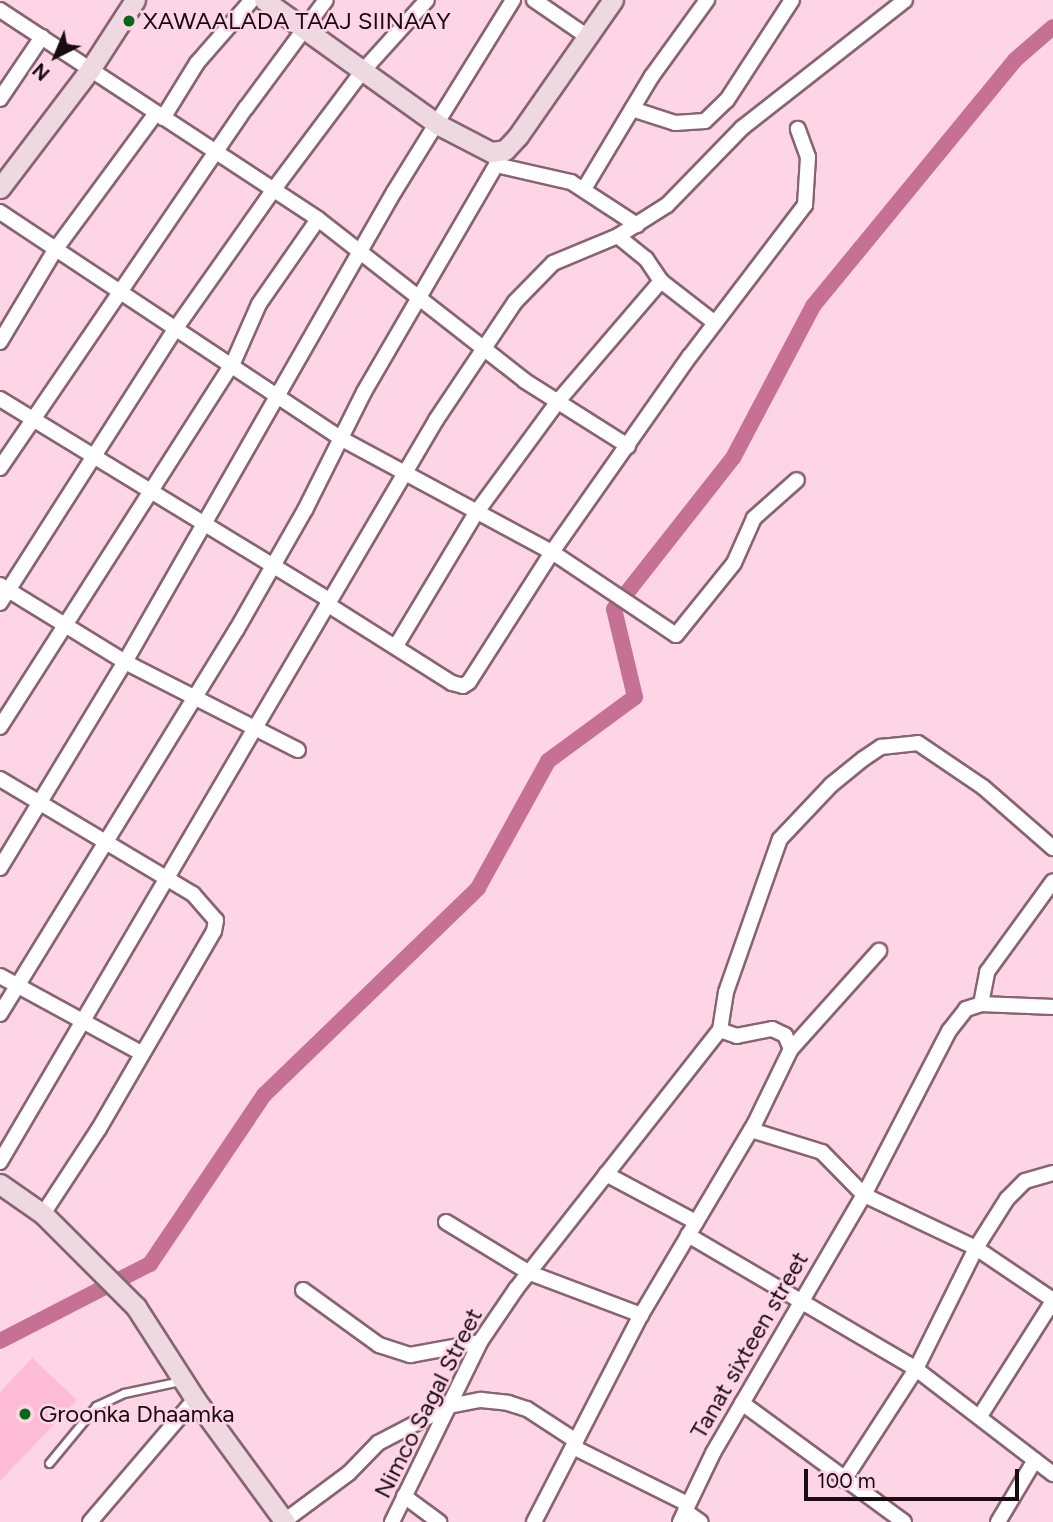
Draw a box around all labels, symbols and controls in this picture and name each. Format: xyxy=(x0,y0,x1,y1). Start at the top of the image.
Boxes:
place label: XAWAALADA TAAJ SIINAAY xyxy=(143,7,451,35)
marker: XAWAALADA TAAJ SIINAAY xyxy=(121,13,137,29)
north arrow xyxy=(21,21,91,91)
text: N xyxy=(28,58,55,85)
street label: Tanat sixteen street xyxy=(684,1246,814,1444)
street label: Nimco Sagal Street xyxy=(368,1303,488,1503)
place label: Groonka Dhaamka xyxy=(39,1400,235,1428)
marker: Groonka Dhaamka xyxy=(17,1406,33,1422)
scale bar xyxy=(808,1456,1023,1500)
text: 100 m xyxy=(817,1468,876,1493)

